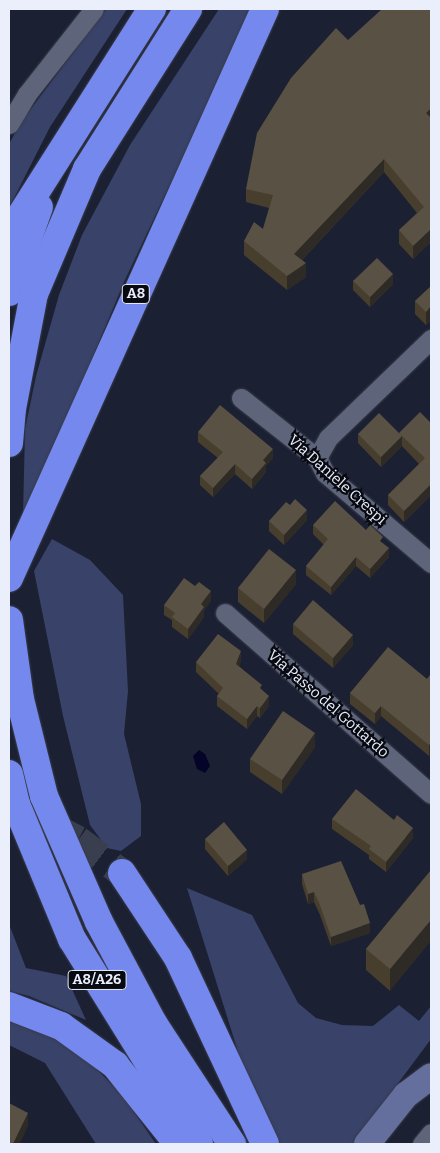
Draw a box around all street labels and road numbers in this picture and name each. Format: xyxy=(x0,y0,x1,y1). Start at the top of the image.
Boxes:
road number: A8 xyxy=(121,282,151,306)
street label: Via Daniele Crespi xyxy=(284,431,390,529)
street label: Via Passo del Gottardo xyxy=(264,646,392,762)
road number: A8/A26 xyxy=(67,968,127,992)

